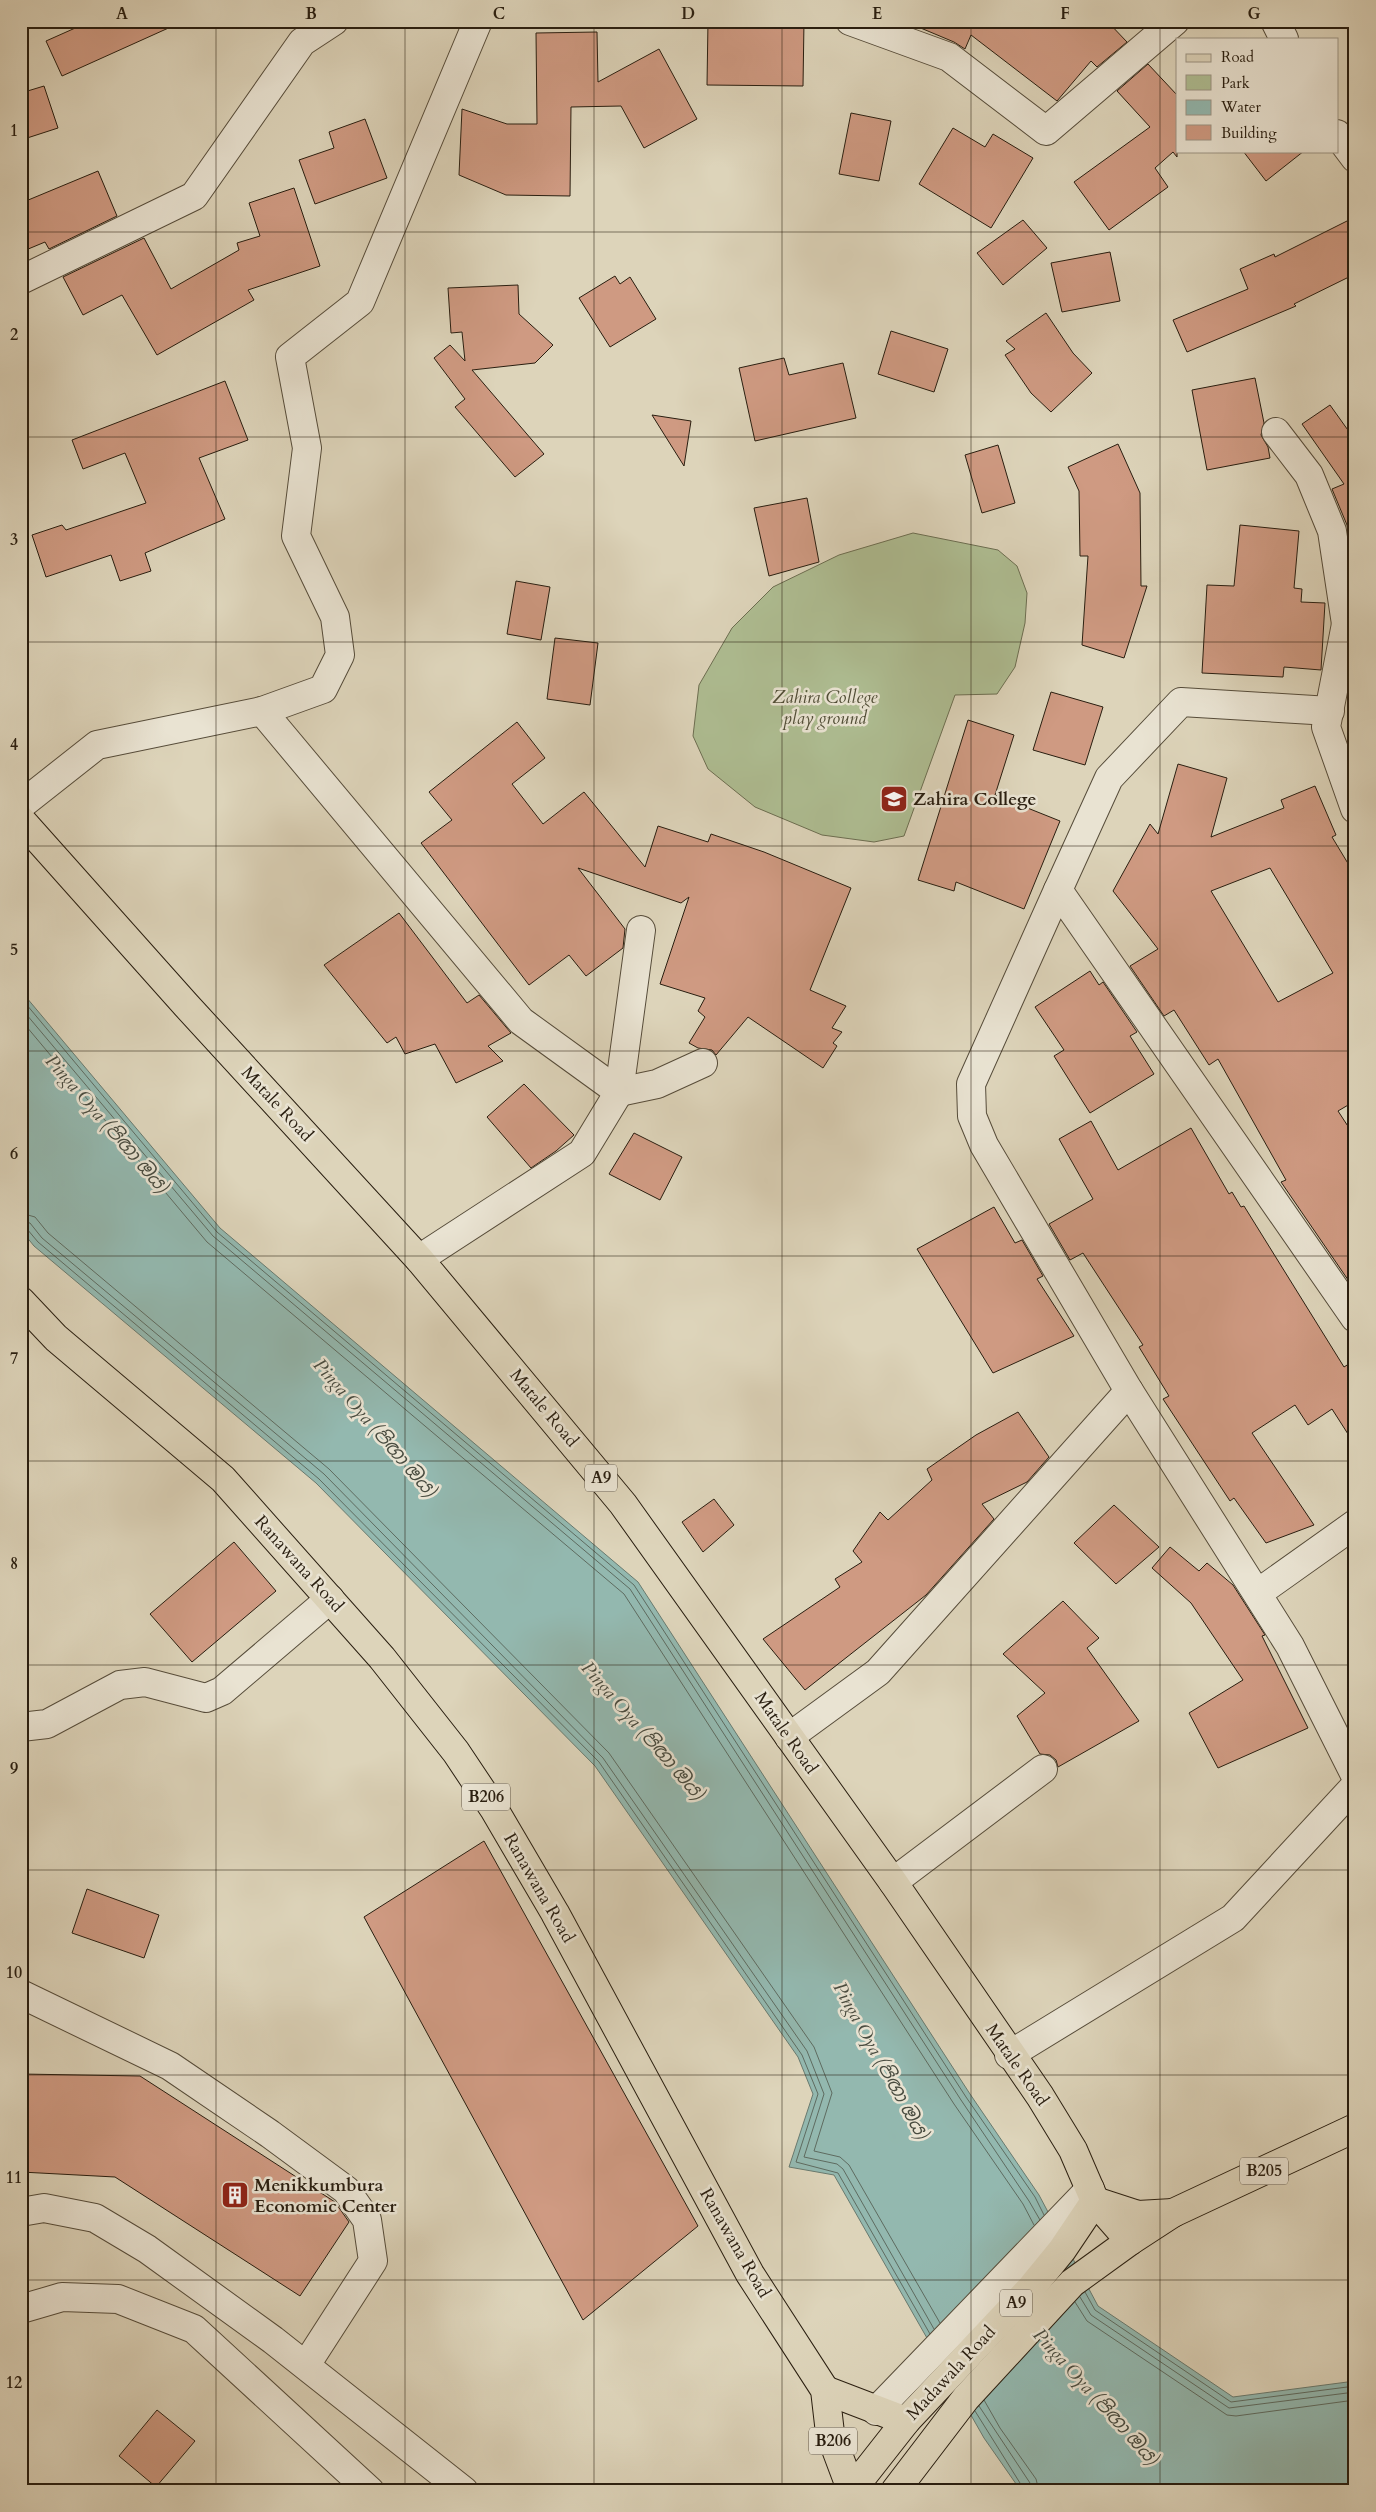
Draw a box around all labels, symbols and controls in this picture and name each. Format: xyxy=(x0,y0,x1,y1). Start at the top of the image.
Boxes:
text: A xyxy=(116,3,128,25)
text: B xyxy=(305,3,317,25)
text: C xyxy=(493,3,505,25)
text: D xyxy=(681,3,695,25)
text: E xyxy=(872,3,882,25)
text: F xyxy=(1060,3,1070,25)
text: G xyxy=(1247,3,1261,25)
legend xyxy=(1176,38,1338,152)
text: Road xyxy=(1221,47,1254,67)
text: Park xyxy=(1221,73,1250,93)
text: Water xyxy=(1220,97,1262,117)
text: 1 xyxy=(10,120,18,142)
text: Building xyxy=(1221,123,1277,143)
text: 2 xyxy=(10,324,18,346)
text: 3 xyxy=(10,529,18,551)
park label: Zahira College play ground xyxy=(773,685,879,731)
text: 4 xyxy=(10,734,18,756)
school or university icon: Zahira College xyxy=(879,784,909,814)
place label: Zahira College xyxy=(913,787,1037,812)
text: 5 xyxy=(10,939,18,961)
water label: Pinga Oya (පිඟා ඔය) xyxy=(39,1049,175,1199)
street label: Matale Road xyxy=(235,1061,319,1148)
text: 6 xyxy=(10,1143,18,1165)
text: 7 xyxy=(10,1348,18,1370)
water label: Pinga Oya (පිඟා ඔය) xyxy=(307,1353,443,1503)
street label: Matale Road xyxy=(504,1363,584,1453)
road number: A9 xyxy=(585,1465,617,1492)
street label: Ranawana Road xyxy=(249,1510,350,1618)
text: 8 xyxy=(10,1553,18,1575)
water label: Pinga Oya (පිඟා ඔය) xyxy=(575,1656,711,1806)
street label: Matale Road xyxy=(748,1687,824,1780)
text: 9 xyxy=(10,1758,18,1780)
road number: B206 xyxy=(462,1784,510,1810)
street label: Ranawana Road xyxy=(497,1829,581,1948)
text: 10 xyxy=(6,1962,22,1984)
water label: Pinga Oya (පිඟා ඔය) xyxy=(827,1977,935,2145)
street label: Matale Road xyxy=(979,2019,1055,2112)
road number: B205 xyxy=(1240,2158,1288,2184)
text: 11 xyxy=(6,2167,22,2189)
place label: Menikkumbura Economic Center xyxy=(254,2173,397,2219)
building icon: Menikkumbura Economic Center xyxy=(220,2180,250,2210)
street label: Ranawana Road xyxy=(693,2184,777,2303)
road number: A9 xyxy=(1000,2290,1032,2316)
street label: Madawala Road xyxy=(901,2320,1002,2426)
water label: Pinga Oya (පිඟා ඔය) xyxy=(1027,2323,1165,2471)
text: 12 xyxy=(6,2372,22,2394)
road number: B206 xyxy=(809,2428,857,2454)

